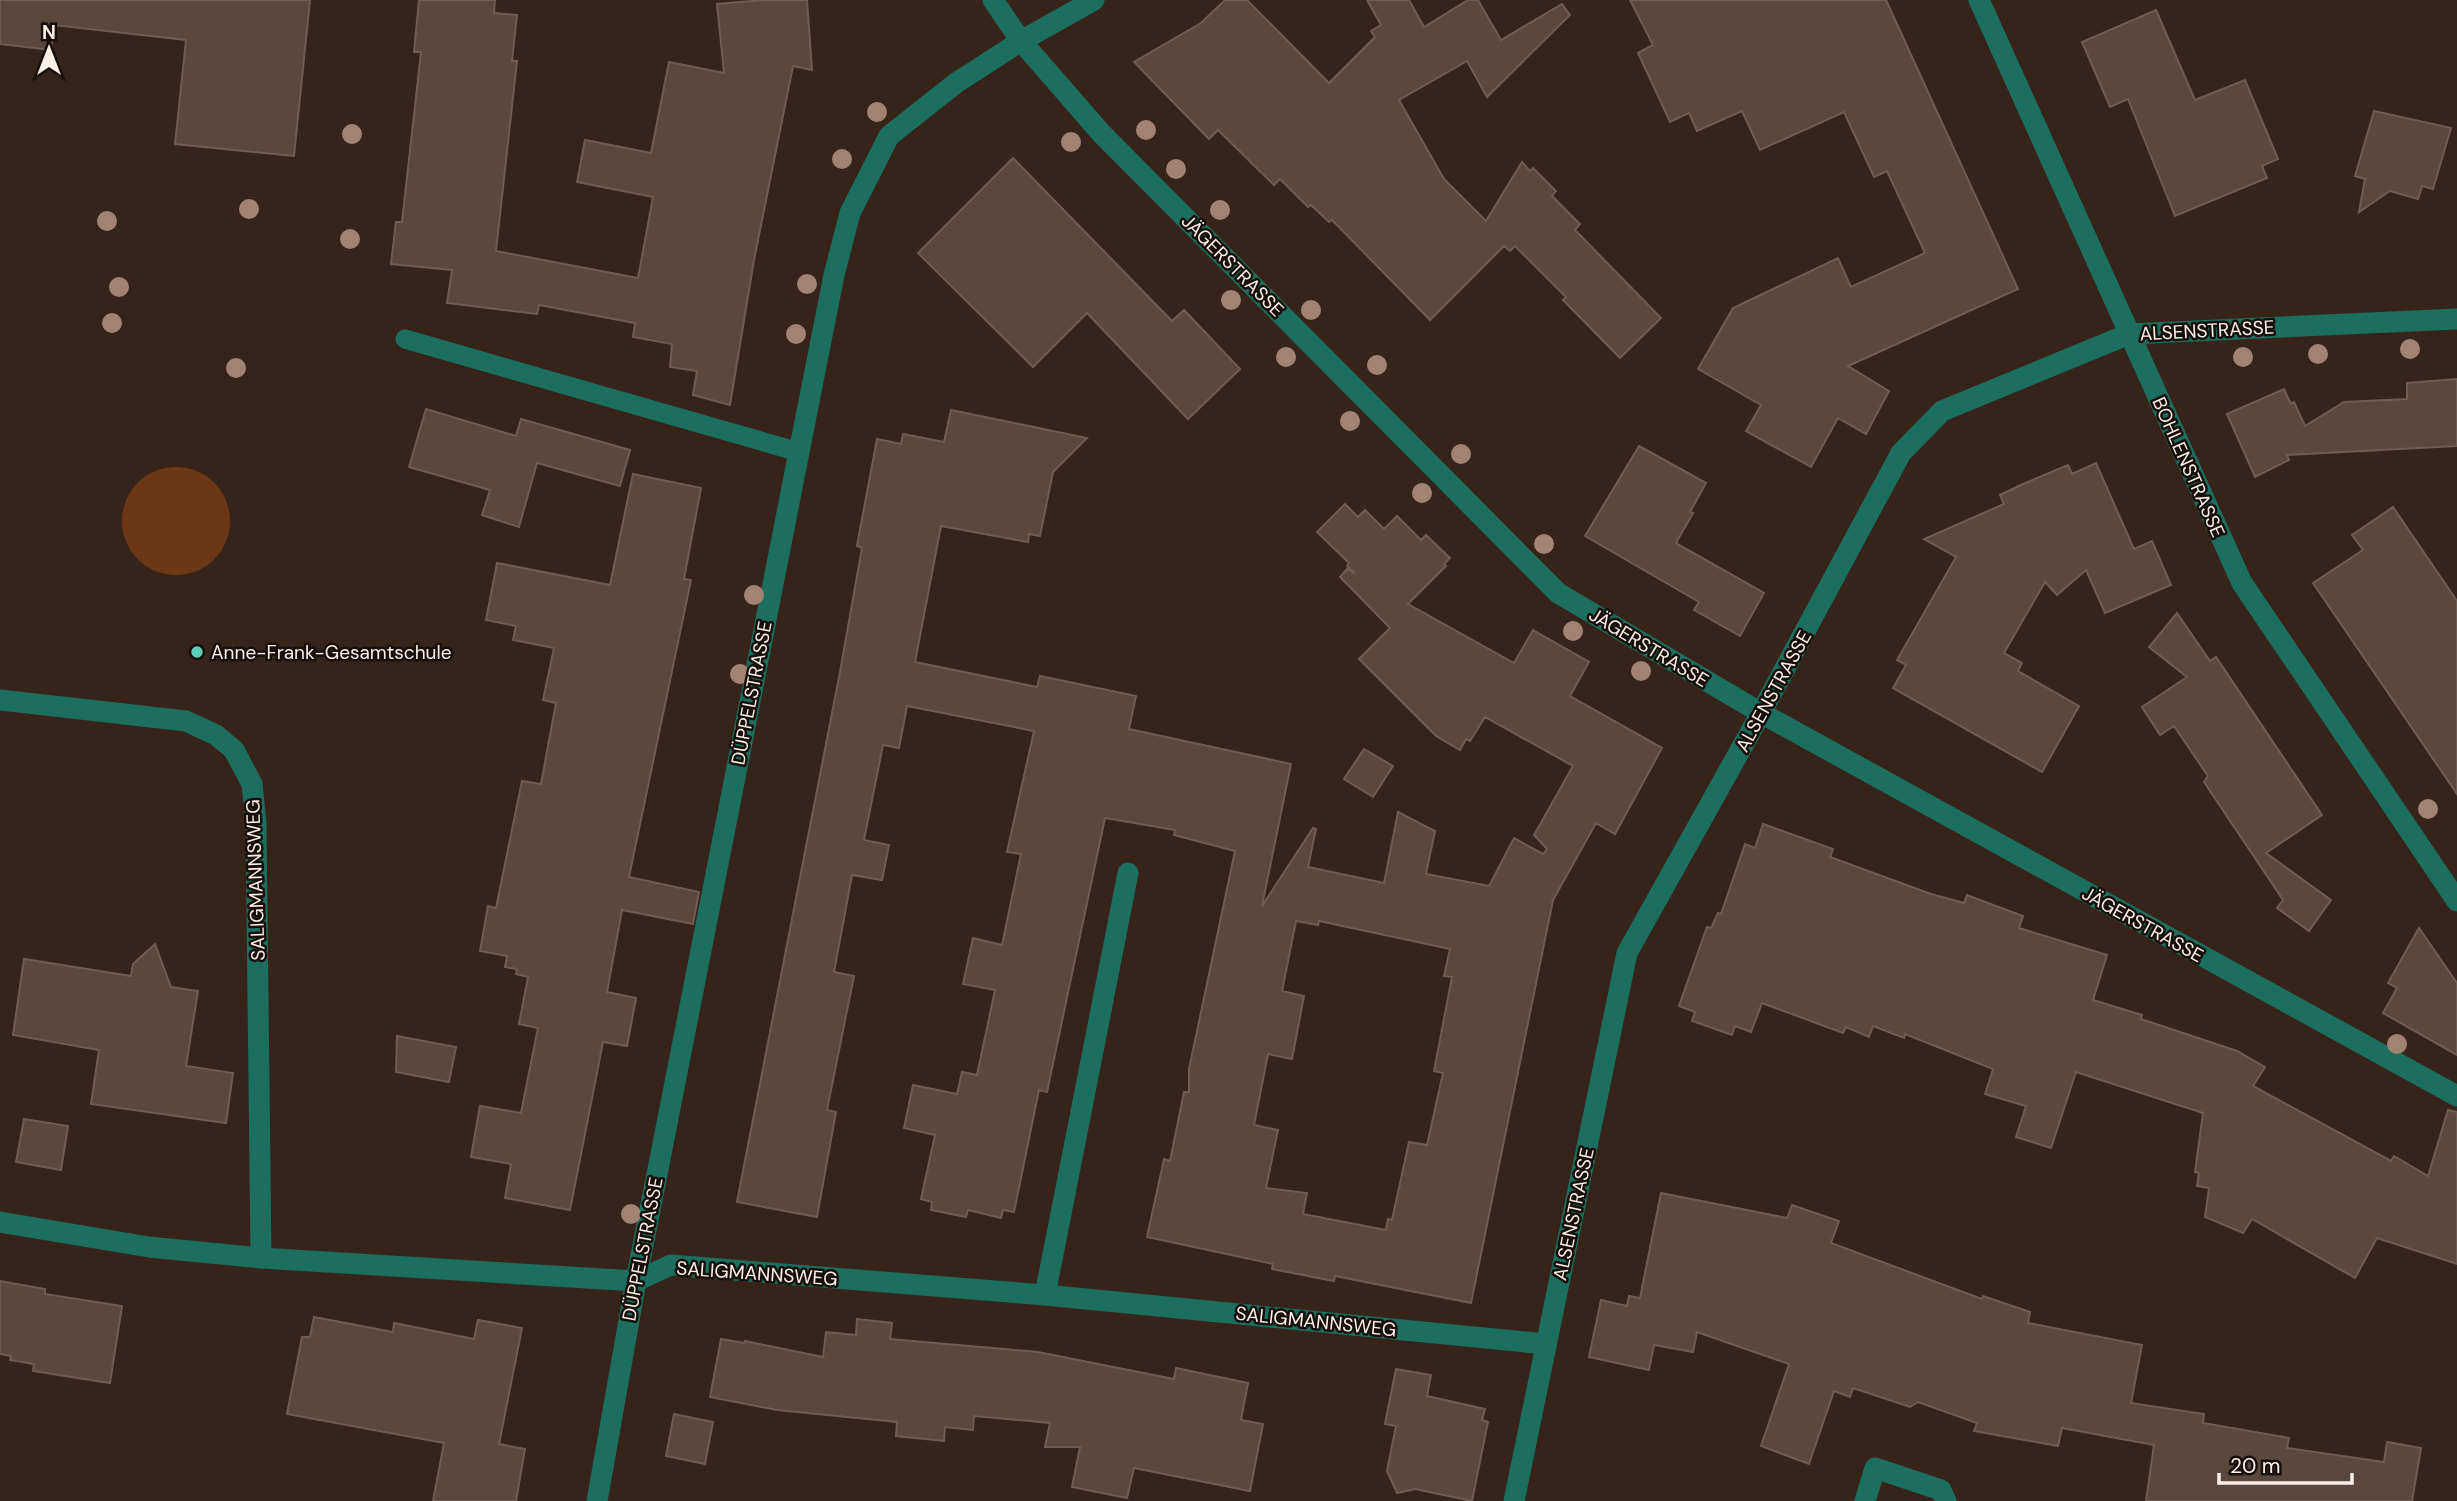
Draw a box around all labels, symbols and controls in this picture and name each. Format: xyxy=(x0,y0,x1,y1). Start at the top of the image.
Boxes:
north arrow xyxy=(14,14,84,84)
text: N xyxy=(42,20,56,45)
street label: JÄGERSTRASSE xyxy=(1176,209,1289,322)
street label: ALSENSTRASSE xyxy=(2139,314,2275,347)
street label: BOHLENSTRASSE xyxy=(2146,393,2231,541)
street label: JÄGERSTRASSE xyxy=(1584,602,1713,693)
street label: DÜPPELSTRASSE xyxy=(725,619,778,767)
street label: ALSENSTRASSE xyxy=(1730,626,1817,756)
place label: Anne-Frank-Gesamtschule xyxy=(211,640,451,665)
marker: Anne-Frank-Gesamtschule xyxy=(189,644,205,660)
street label: SALIGMANNSWEG xyxy=(240,799,271,961)
street label: JÄGERSTRASSE xyxy=(2078,881,2208,968)
street label: ALSENSTRASSE xyxy=(1547,1145,1600,1283)
street label: DÜPPELSTRASSE xyxy=(616,1175,669,1323)
street label: SALIGMANNSWEG xyxy=(676,1255,838,1292)
street label: SALIGMANNSWEG xyxy=(1234,1301,1398,1342)
scale bar xyxy=(2219,1442,2352,1486)
text: 20 m xyxy=(2230,1452,2281,1480)

